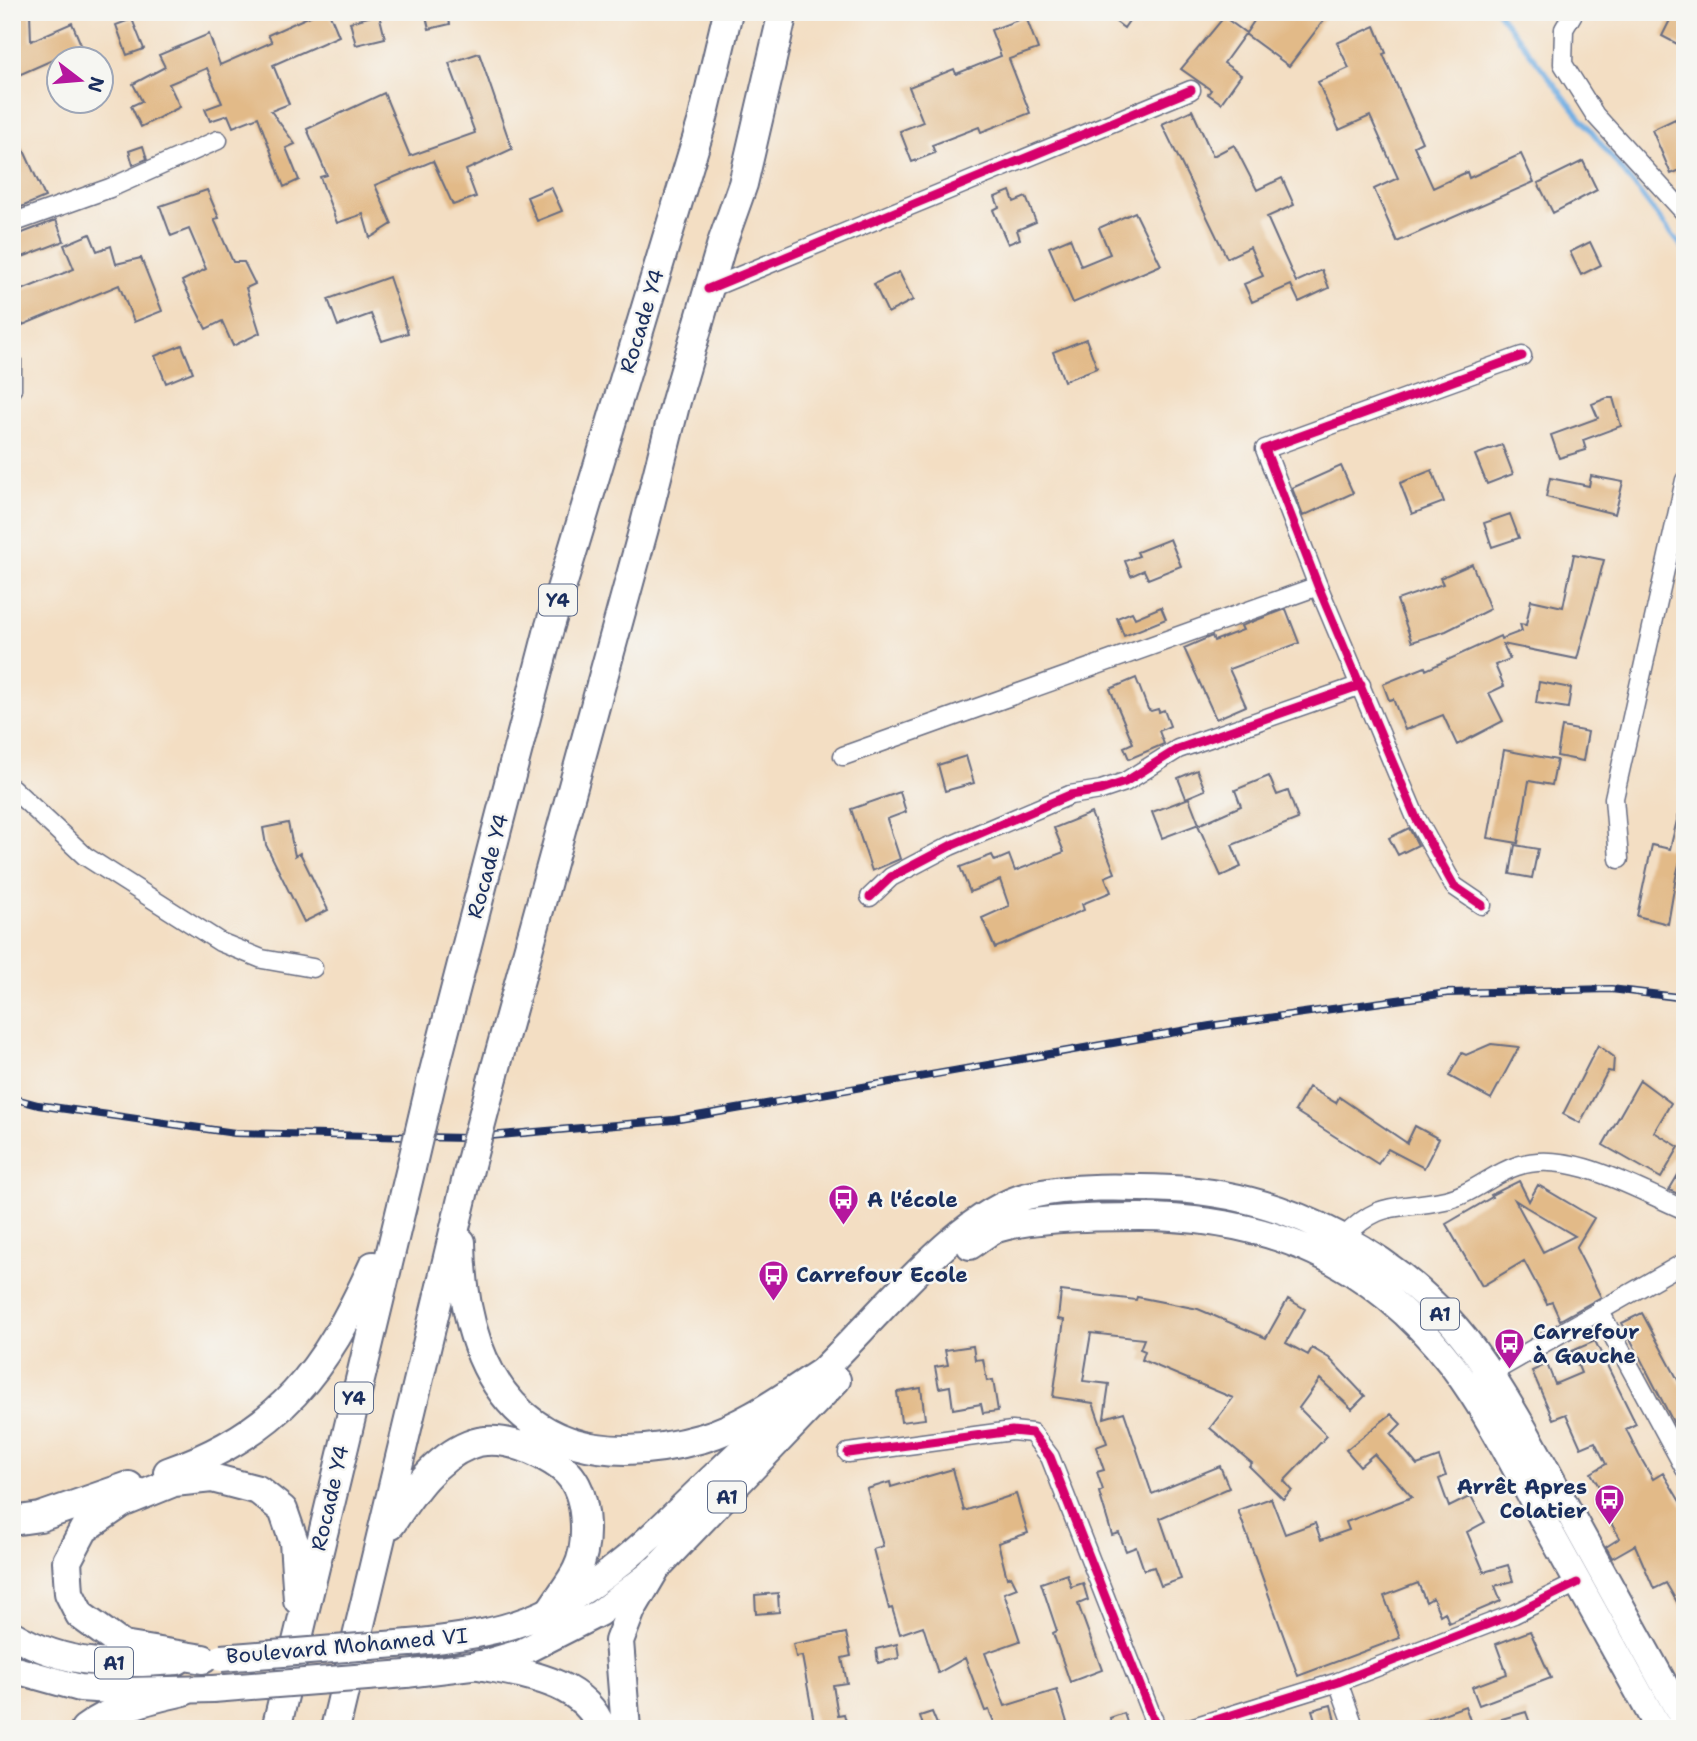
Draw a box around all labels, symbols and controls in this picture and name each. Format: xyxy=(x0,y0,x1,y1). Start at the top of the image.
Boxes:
north arrow xyxy=(46,46,116,116)
text: N xyxy=(82,74,110,95)
street label: Rocade Y4 xyxy=(613,266,671,376)
road number: Y4 xyxy=(539,584,577,615)
street label: Rocade Y4 xyxy=(461,811,515,921)
bus stop icon: A l'école xyxy=(827,1183,861,1227)
place label: A l'école xyxy=(867,1186,958,1214)
bus stop icon: Carrefour Ecole xyxy=(756,1258,790,1302)
place label: Carrefour Ecole xyxy=(796,1261,968,1289)
road number: A1 xyxy=(1421,1298,1459,1330)
place label: Carrefour à Gauche xyxy=(1533,1318,1640,1370)
bus stop icon: Carrefour à Gauche xyxy=(1493,1327,1527,1371)
road number: Y4 xyxy=(335,1382,373,1414)
street label: Rocade Y4 xyxy=(304,1443,356,1553)
place label: Arrêt Apres Colatier xyxy=(1457,1473,1587,1525)
road number: A1 xyxy=(708,1482,746,1512)
bus stop icon: Arrêt Apres Colatier xyxy=(1593,1482,1627,1526)
street label: Boulevard Mohamed VI xyxy=(225,1621,469,1671)
road number: A1 xyxy=(95,1648,133,1679)

